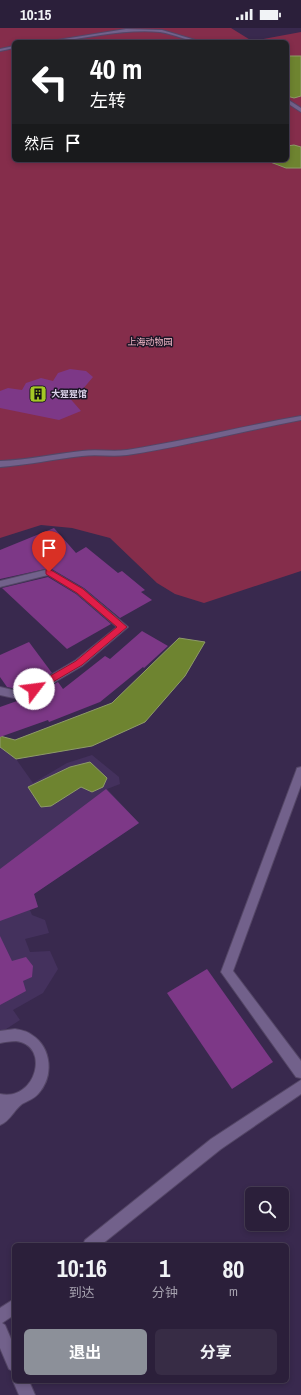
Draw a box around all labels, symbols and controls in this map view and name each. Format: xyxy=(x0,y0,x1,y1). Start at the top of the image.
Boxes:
text: 10:15 xyxy=(20,4,51,25)
text: 40 m xyxy=(90,50,142,88)
icon: left xyxy=(24,56,76,108)
text: 左转 xyxy=(90,88,126,113)
icon: arrive xyxy=(62,132,84,154)
text: 然后 xyxy=(24,133,54,154)
park label: 上海动物园 xyxy=(127,336,173,348)
building icon: 大猩猩馆 xyxy=(28,384,48,404)
place label: 大猩猩馆 xyxy=(51,388,87,400)
pin xyxy=(32,531,66,572)
icon: arrive xyxy=(38,537,60,559)
position arrow xyxy=(13,668,55,710)
map controls xyxy=(245,1187,289,1231)
button: search xyxy=(245,1187,289,1231)
text: 10:16 xyxy=(57,1252,107,1284)
text: 1 xyxy=(159,1252,170,1284)
text: 80 xyxy=(222,1253,244,1285)
text: m xyxy=(229,1283,238,1300)
text: 到达 xyxy=(69,1284,95,1301)
text: 分钟 xyxy=(152,1284,178,1301)
button: 退出 xyxy=(24,1329,147,1375)
button: 分享 xyxy=(155,1329,277,1375)

